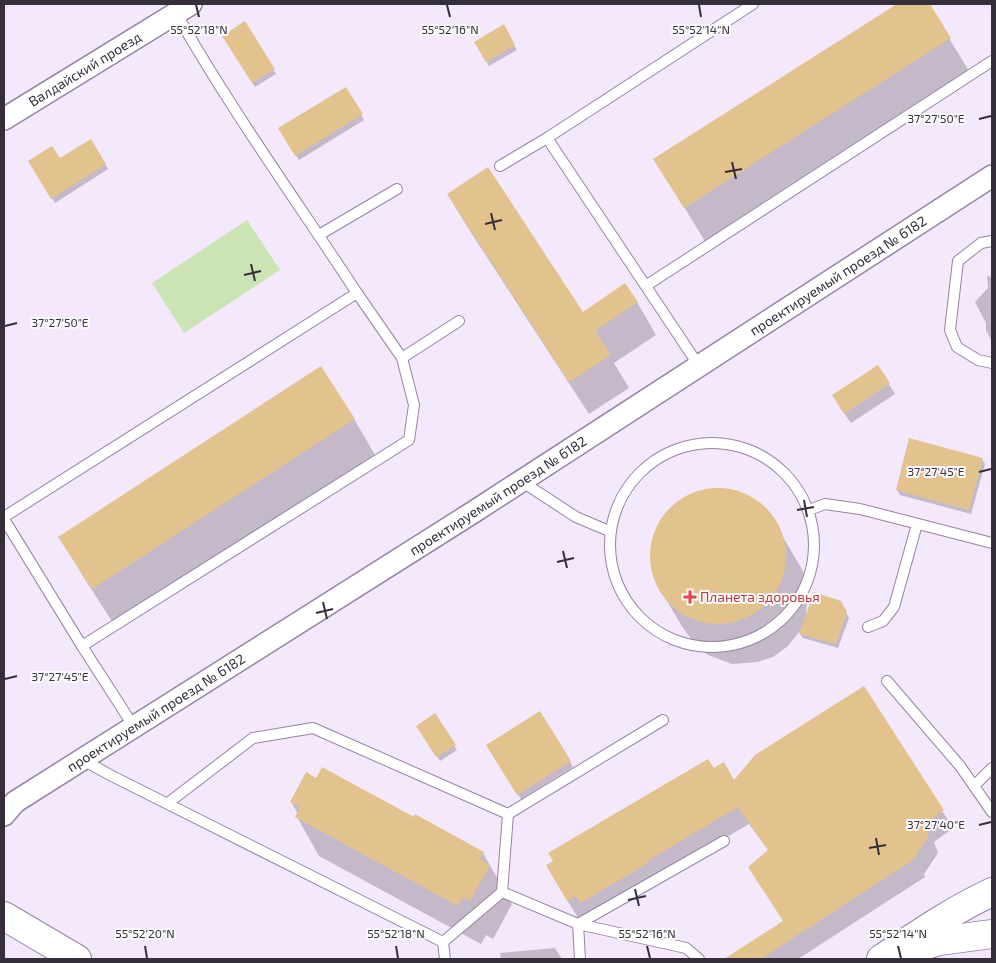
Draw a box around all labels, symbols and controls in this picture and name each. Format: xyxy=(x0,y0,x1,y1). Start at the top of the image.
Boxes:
text: 55°52'18"N xyxy=(170,22,228,36)
text: 55°52'16"N xyxy=(421,22,479,36)
text: 55°52'14"N xyxy=(672,22,730,36)
street label: Валдайский проезд xyxy=(25,28,144,110)
text: 37°27'50"E xyxy=(907,111,965,125)
street label: проектируемый проезд № 6182 xyxy=(746,212,930,339)
text: 37°27'50"E xyxy=(31,315,89,329)
street label: проектируемый проезд № 6182 xyxy=(406,432,590,558)
text: 37°27'45"E xyxy=(907,464,965,478)
place label: Планета здоровья xyxy=(700,588,820,605)
marker: Планета здоровья xyxy=(684,591,696,603)
street label: проектируемый проезд № 6182 xyxy=(64,650,248,775)
text: 37°27'45"E xyxy=(31,669,89,683)
text: 37°27'40"E xyxy=(907,817,965,831)
text: 55°52'20"N xyxy=(115,926,175,940)
text: 55°52'18"N xyxy=(367,926,425,940)
text: 55°52'16"N xyxy=(618,926,676,940)
text: 55°52'14"N xyxy=(869,926,927,940)

